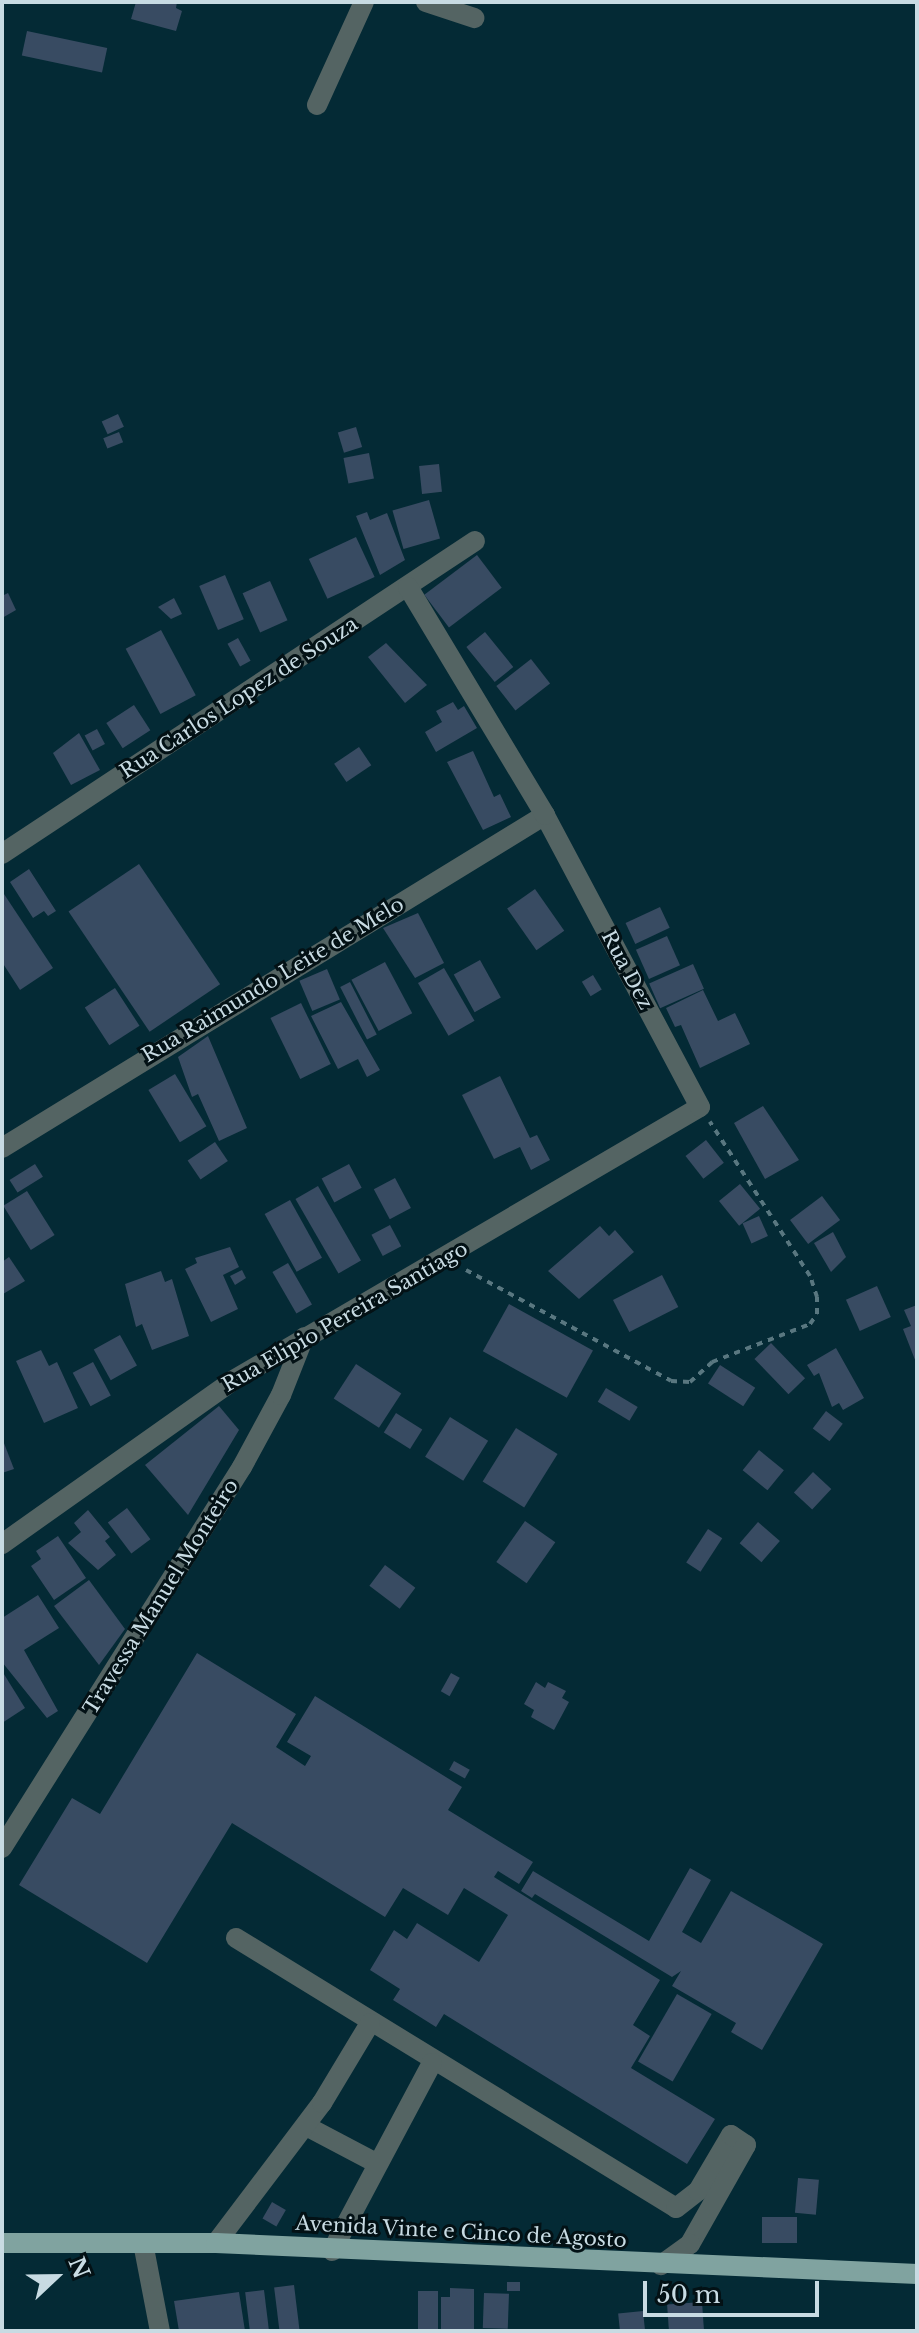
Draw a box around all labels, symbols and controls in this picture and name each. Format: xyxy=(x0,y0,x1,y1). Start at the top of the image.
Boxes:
street label: Rua Carlos Lopez de Souza xyxy=(116,612,362,784)
street label: Rua Raimundo Leite de Melo xyxy=(138,892,408,1068)
street label: Rua Dez xyxy=(596,926,658,1014)
street label: Rua Elipio Pereira Santiago xyxy=(218,1237,472,1397)
street label: Travessa Manuel Monteiro xyxy=(78,1475,244,1719)
street label: Avenida Vinte e Cinco de Agosto xyxy=(294,2211,628,2253)
north arrow xyxy=(16,2237,96,2317)
text: N xyxy=(62,2253,95,2282)
scale bar xyxy=(647,2265,823,2315)
text: 50 m xyxy=(657,2280,720,2309)

